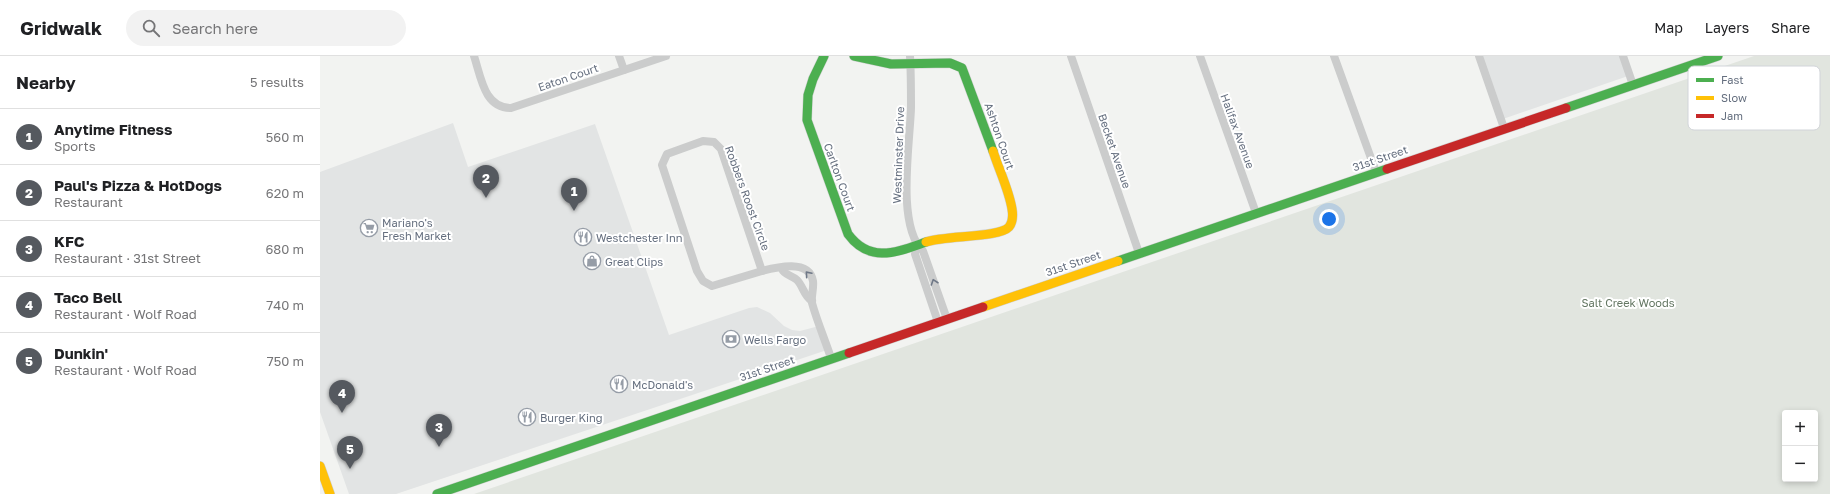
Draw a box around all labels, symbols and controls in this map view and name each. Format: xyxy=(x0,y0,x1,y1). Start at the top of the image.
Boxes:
search box xyxy=(126,10,406,46)
text: Gridwalk xyxy=(20,16,102,39)
icon: search xyxy=(140,17,162,39)
text: Search here xyxy=(172,19,258,37)
text: Map xyxy=(1654,19,1683,36)
text: Layers xyxy=(1705,19,1749,36)
text: Share xyxy=(1771,19,1810,36)
street label: Eaton Court xyxy=(536,61,600,93)
legend xyxy=(1688,66,1820,130)
text: Nearby xyxy=(16,72,76,93)
text: Fast xyxy=(1721,73,1744,86)
text: 5 results xyxy=(250,74,304,90)
text: Slow xyxy=(1721,91,1747,104)
street label: Halifax Avenue xyxy=(1218,92,1258,170)
street label: Ashton Court xyxy=(982,101,1018,171)
street label: Westminster Drive xyxy=(890,106,906,204)
text: Jam xyxy=(1721,109,1743,122)
street label: Becket Avenue xyxy=(1096,112,1134,190)
text: Anytime Fitness xyxy=(54,120,172,138)
text: 1 xyxy=(26,129,32,145)
text: 560 m xyxy=(266,129,304,145)
text: Sports xyxy=(54,138,96,154)
street label: Carlton Court xyxy=(822,141,858,213)
street label: 31st Street xyxy=(1351,143,1409,173)
street label: Robbers Roost Circle xyxy=(723,144,773,252)
pin: 2 xyxy=(473,165,499,198)
text: Paul's Pizza & HotDogs xyxy=(54,176,222,194)
pin: 1 xyxy=(561,178,587,211)
text: 2 xyxy=(25,185,33,201)
text: 620 m xyxy=(266,185,304,201)
text: Restaurant xyxy=(54,194,123,210)
your location xyxy=(1319,209,1339,229)
place label: Mariano's Fresh Market xyxy=(382,216,451,242)
supermarket icon: Mariano's Fresh Market xyxy=(359,218,379,238)
restaurant icon: Westchester Inn xyxy=(573,227,593,247)
place label: Westchester Inn xyxy=(596,231,683,244)
text: KFC xyxy=(54,232,84,250)
text: 3 xyxy=(25,241,33,257)
text: 680 m xyxy=(265,241,304,257)
street label: 31st Street xyxy=(1044,248,1102,278)
text: Restaurant · 31st Street xyxy=(54,250,201,266)
shop icon: Great Clips xyxy=(582,251,602,271)
place label: Great Clips xyxy=(605,255,663,268)
one-way arrow xyxy=(806,271,813,279)
one-way arrow xyxy=(931,279,939,286)
text: Taco Bell xyxy=(54,288,122,306)
park label: Salt Creek Woods xyxy=(1581,296,1675,309)
text: 4 xyxy=(25,297,33,313)
text: 740 m xyxy=(266,297,304,313)
text: Restaurant · Wolf Road xyxy=(54,306,197,322)
bank icon: Wells Fargo xyxy=(721,329,741,349)
place label: Wells Fargo xyxy=(744,333,807,346)
text: Dunkin' xyxy=(54,344,108,362)
text: 5 xyxy=(25,353,33,369)
text: 750 m xyxy=(267,353,304,369)
street label: 31st Street xyxy=(738,353,796,383)
text: Restaurant · Wolf Road xyxy=(54,362,197,378)
restaurant icon: McDonald's xyxy=(609,374,629,394)
place label: McDonald's xyxy=(632,378,693,391)
pin: 4 xyxy=(329,380,355,413)
restaurant icon: Burger King xyxy=(517,407,537,427)
map controls xyxy=(1782,410,1818,482)
button: + xyxy=(1782,410,1818,446)
place label: Burger King xyxy=(540,411,602,424)
pin: 3 xyxy=(426,414,452,447)
pin: 5 xyxy=(337,436,363,469)
button: − xyxy=(1782,446,1818,482)

